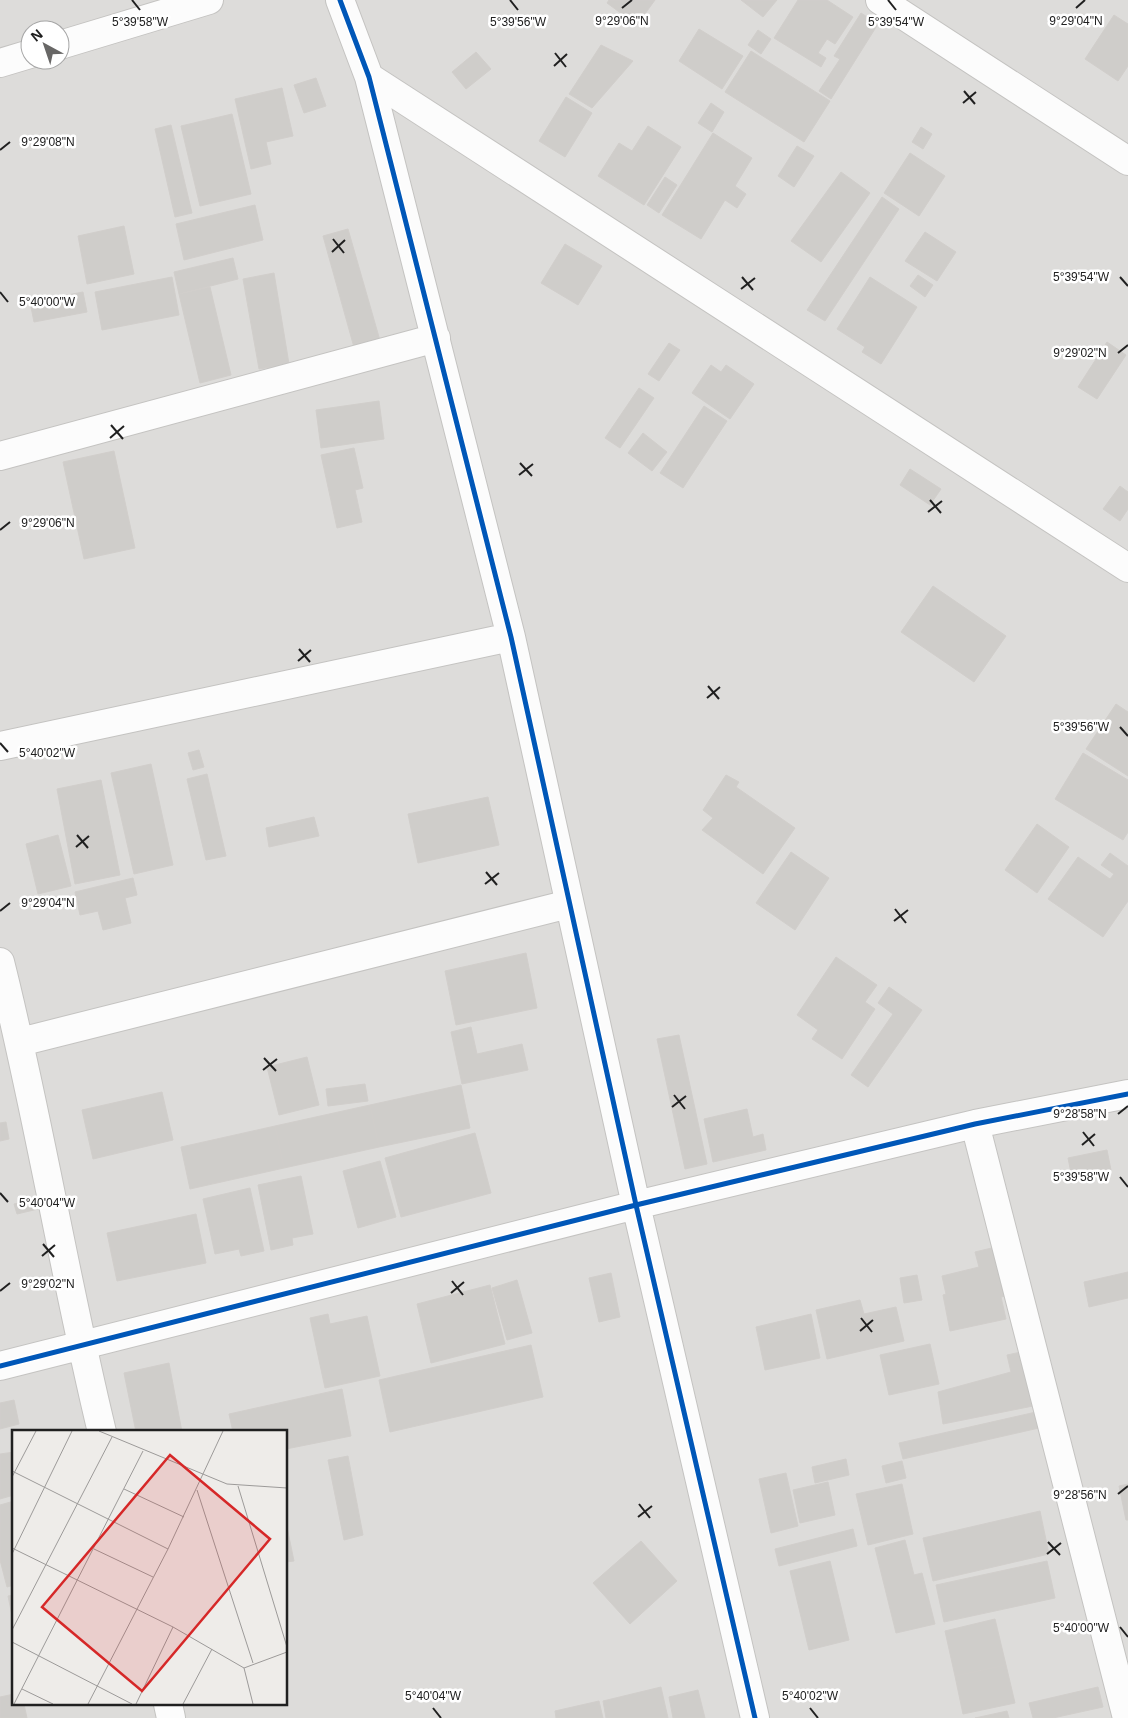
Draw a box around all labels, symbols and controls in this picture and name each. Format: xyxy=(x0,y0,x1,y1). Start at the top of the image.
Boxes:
text: 9°29'06"N xyxy=(595,14,649,28)
text: 9°29'04"N xyxy=(1049,14,1103,28)
text: 5°39'58"W xyxy=(112,15,169,29)
text: 5°39'56"W xyxy=(490,15,547,29)
text: 5°39'54"W xyxy=(868,15,925,29)
north arrow xyxy=(20,20,70,70)
text: N xyxy=(28,26,46,44)
text: 9°29'08"N xyxy=(21,135,75,149)
text: 5°39'54"W xyxy=(1053,270,1110,284)
text: 5°40'00"W xyxy=(19,295,76,309)
text: 9°29'02"N xyxy=(1053,346,1107,360)
text: 9°29'06"N xyxy=(21,516,75,530)
text: 5°39'56"W xyxy=(1053,720,1110,734)
text: 5°40'02"W xyxy=(19,746,76,760)
text: 9°29'04"N xyxy=(21,896,75,910)
text: 9°28'58"N xyxy=(1053,1107,1107,1121)
text: 5°39'58"W xyxy=(1053,1170,1110,1184)
text: 5°40'04"W xyxy=(19,1196,76,1210)
text: 9°29'02"N xyxy=(21,1277,75,1291)
inset map xyxy=(12,1430,288,1706)
text: 9°28'56"N xyxy=(1053,1488,1107,1502)
text: 5°40'00"W xyxy=(1053,1621,1110,1635)
text: 5°40'04"W xyxy=(405,1689,462,1703)
text: 5°40'02"W xyxy=(782,1689,839,1703)

